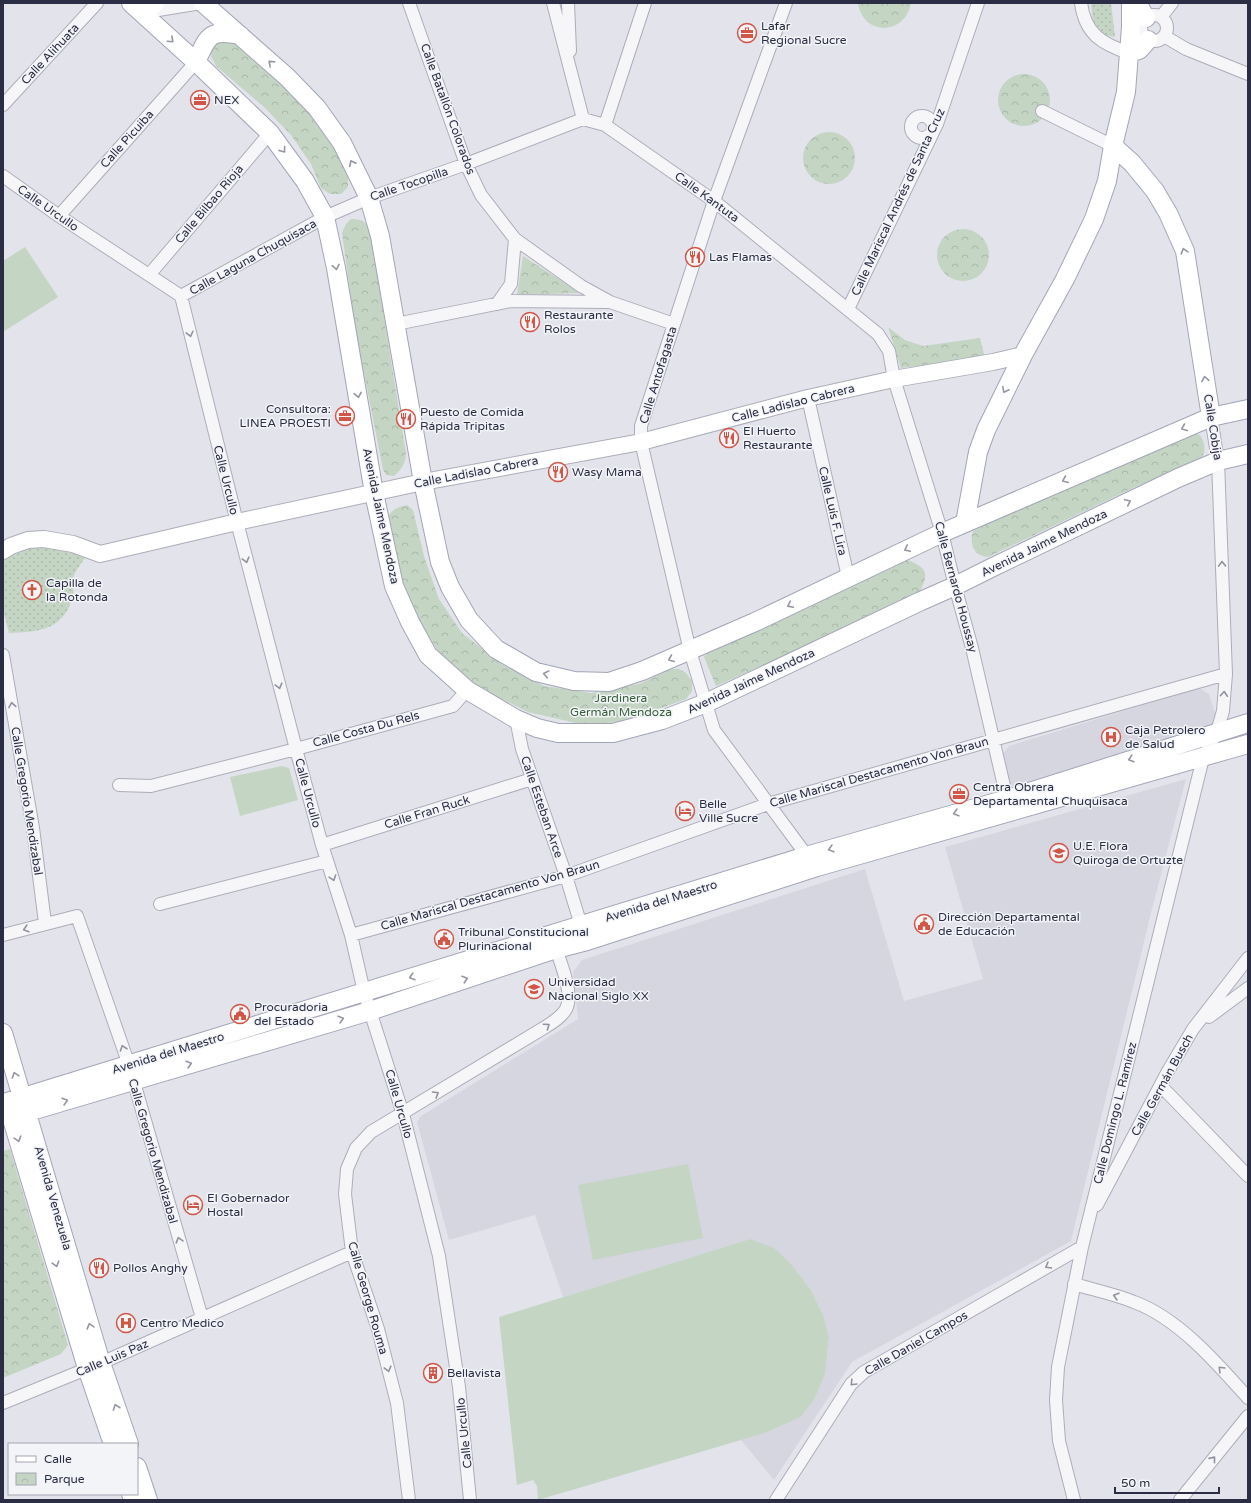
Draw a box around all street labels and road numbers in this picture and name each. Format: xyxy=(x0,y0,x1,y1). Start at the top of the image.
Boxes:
street label: Calle Alihuata xyxy=(18,21,82,87)
street label: Calle Batallón Colorados xyxy=(418,41,478,177)
street label: Calle Mariscal Andrés de Santa Cruz xyxy=(848,106,948,298)
street label: Calle Picuiba xyxy=(97,107,157,171)
street label: Calle Bilbao Rioja xyxy=(172,162,246,246)
street label: Calle Tocopilla xyxy=(368,164,450,204)
street label: Calle Kantuta xyxy=(672,169,742,225)
street label: Calle Urcullo xyxy=(15,182,81,234)
street label: Calle Laguna Chuquisaca xyxy=(187,216,319,298)
street label: Calle Antofagasta xyxy=(637,325,679,425)
street label: Calle Ladislao Cabrera xyxy=(730,381,856,425)
street label: Calle Cobija xyxy=(1201,393,1225,461)
street label: Calle Urcullo xyxy=(211,444,241,516)
street label: Avenida Jaime Mendoza xyxy=(360,447,402,585)
street label: Calle Ladislao Cabrera xyxy=(413,453,539,491)
street label: Calle Luís F. Lira xyxy=(816,465,850,557)
street label: Avenida Jaime Mendoza xyxy=(979,506,1109,580)
street label: Calle Bernardo Houssay xyxy=(932,520,980,655)
street label: Avenida Jaime Mendoza xyxy=(685,645,817,717)
street label: Calle Costa Du Rels xyxy=(311,708,421,750)
street label: Calle Gregorio Mendizabal xyxy=(8,726,46,876)
street label: Calle Mariscal Destacamento Von Braun xyxy=(768,734,990,810)
street label: Calle Esteban Arce xyxy=(518,754,566,860)
street label: Calle Urcullo xyxy=(292,757,324,829)
street label: Calle Fran Ruck xyxy=(383,792,472,832)
street label: Calle Mariscal Destacamento Von Braun xyxy=(379,857,601,933)
street label: Avenida del Maestro xyxy=(603,877,719,925)
street label: Avenida del Maestro xyxy=(110,1029,226,1077)
street label: Calle Germán Busch xyxy=(1128,1031,1196,1139)
street label: Calle Domingo L. Ramírez xyxy=(1091,1040,1139,1186)
street label: Calle Urcullo xyxy=(382,1068,416,1140)
street label: Calle Gregorio Mendizabal xyxy=(126,1077,180,1225)
street label: Avenida Venezuela xyxy=(31,1144,75,1252)
street label: Calle George Rouma xyxy=(345,1240,391,1356)
street label: Calle Daniel Campos xyxy=(862,1308,970,1378)
street label: Calle Luis Paz xyxy=(74,1336,150,1380)
street label: Calle Urcullo xyxy=(453,1397,475,1469)

